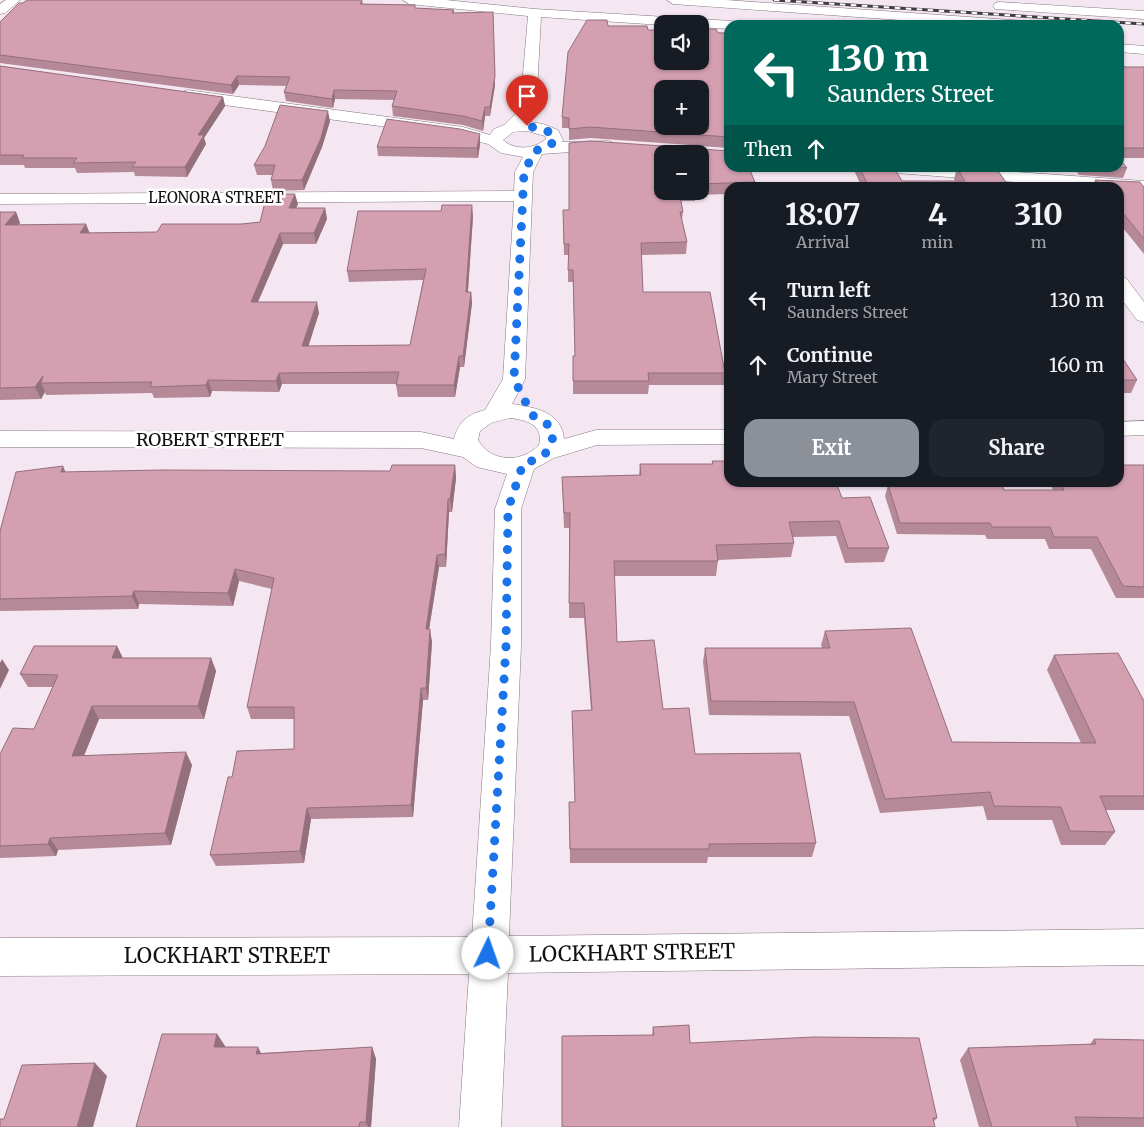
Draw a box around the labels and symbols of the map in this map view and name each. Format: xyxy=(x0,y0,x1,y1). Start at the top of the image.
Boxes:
pin xyxy=(506,75,548,126)
street label: LEONORA STREET xyxy=(148,188,284,207)
street label: ROBERT STREET xyxy=(136,428,285,451)
position arrow xyxy=(461,927,513,979)
street label: LOCKHART STREET xyxy=(529,937,736,968)
street label: LOCKHART STREET xyxy=(124,942,331,969)

